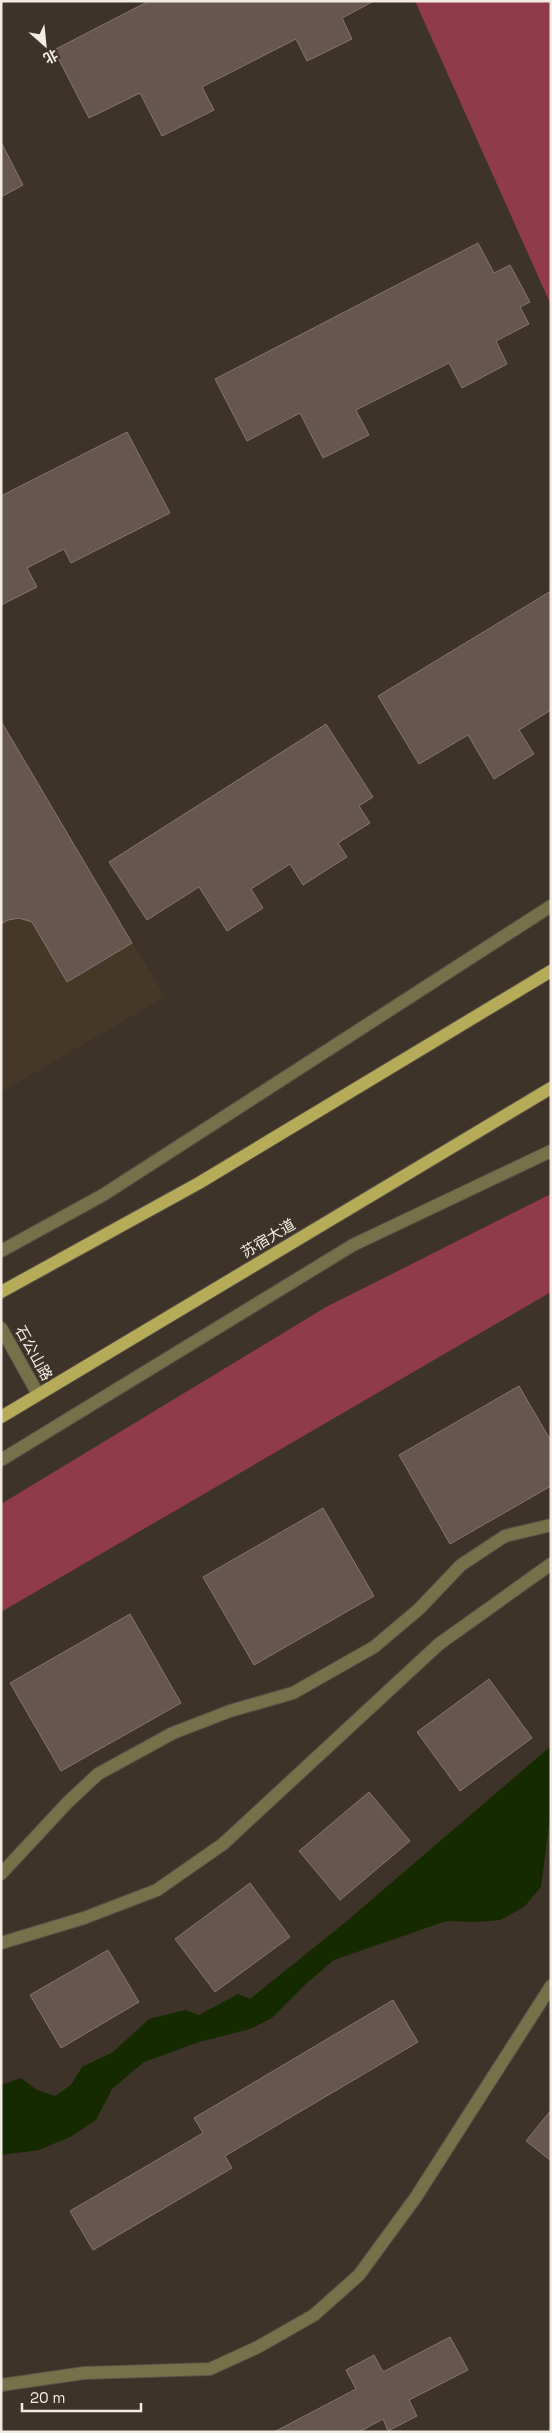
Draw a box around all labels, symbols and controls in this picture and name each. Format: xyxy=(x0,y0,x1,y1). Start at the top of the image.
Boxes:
north arrow xyxy=(20,20,70,70)
text: 北 xyxy=(41,45,61,68)
street label: 苏宿大道 xyxy=(237,1214,299,1262)
street label: 石公山路 xyxy=(11,1322,57,1384)
scale bar xyxy=(22,2380,141,2412)
text: 20 m xyxy=(30,2388,65,2407)

